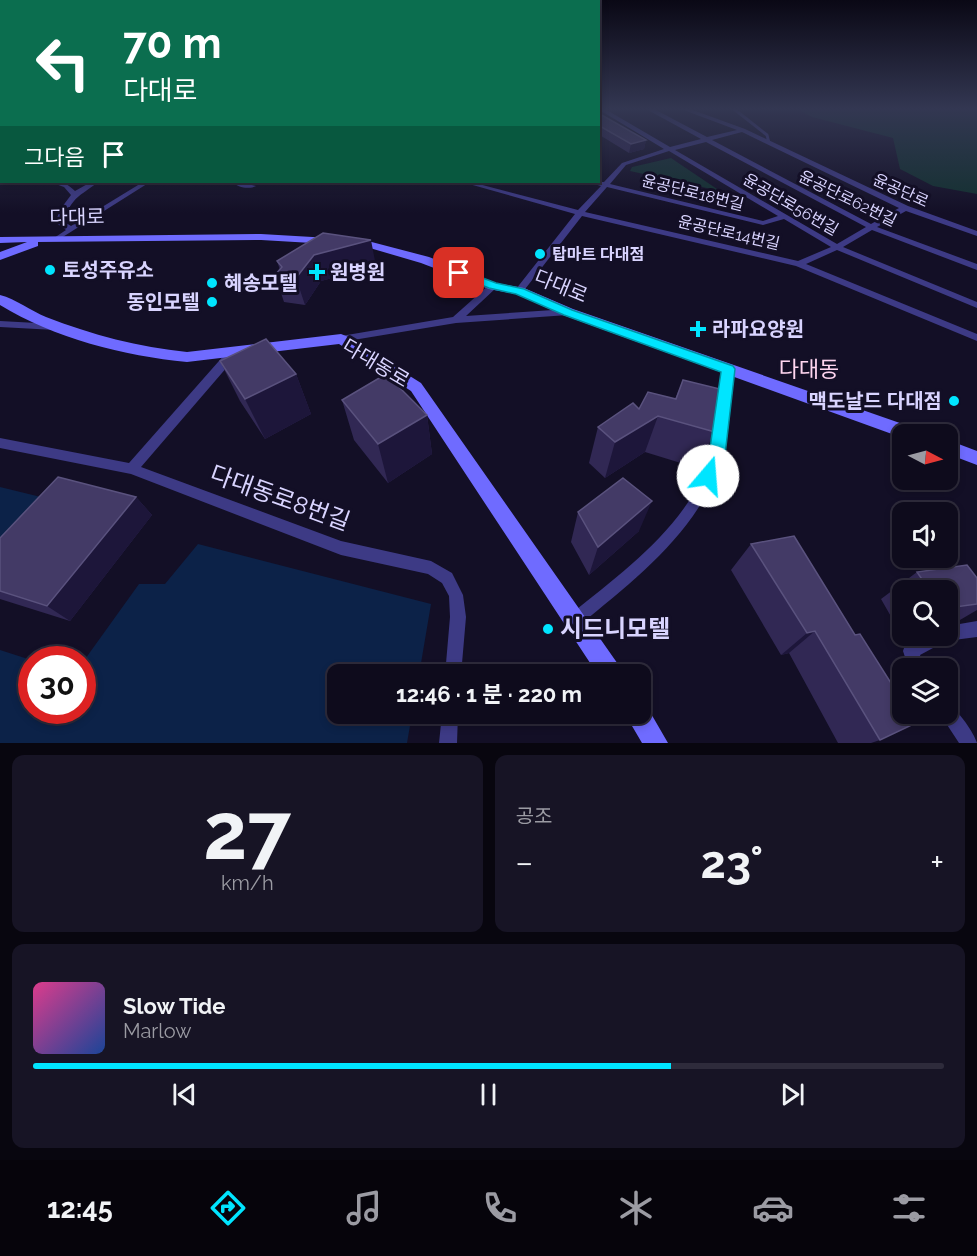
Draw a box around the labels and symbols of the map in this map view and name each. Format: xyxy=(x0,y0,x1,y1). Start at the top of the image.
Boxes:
street label: 윤공단로62번길 xyxy=(796,167,900,230)
street label: 윤공단로56번길 xyxy=(740,170,842,239)
street label: 윤공단로 xyxy=(870,170,932,211)
street label: 윤공단로18번길 xyxy=(640,171,746,214)
street label: 다대로 xyxy=(49,205,105,229)
street label: 윤공단로14번길 xyxy=(676,212,782,253)
place label: 탑마트 다대점 xyxy=(552,245,644,264)
pin xyxy=(433,247,484,298)
marker: 탑마트 다대점 xyxy=(533,247,547,261)
place label: 토성주유소 xyxy=(62,258,154,282)
place label: 원병원 xyxy=(330,260,385,284)
marker: 토성주유소 xyxy=(43,263,57,277)
marker: 원병원 xyxy=(308,263,326,281)
street label: 다대로 xyxy=(531,265,591,307)
place label: 혜송모텔 xyxy=(224,271,298,295)
marker: 혜송모텔 xyxy=(205,276,219,290)
place label: 동인모텔 xyxy=(126,290,200,314)
marker: 동인모텔 xyxy=(205,295,219,309)
place label: 라파요양원 xyxy=(712,317,804,341)
marker: 라파요양원 xyxy=(689,320,707,338)
street label: 다대동로 xyxy=(338,334,414,392)
district label: 다대동 xyxy=(779,356,839,382)
place label: 맥도날드 다대점 xyxy=(808,389,942,413)
marker: 맥도날드 다대점 xyxy=(947,394,961,408)
north arrow xyxy=(892,424,958,490)
position arrow xyxy=(676,444,740,508)
street label: 다대동로8번길 xyxy=(206,459,354,536)
place label: 시드니모텔 xyxy=(560,614,670,643)
marker: 시드니모텔 xyxy=(541,622,555,636)
speed limit sign: 30 xyxy=(18,646,96,724)

